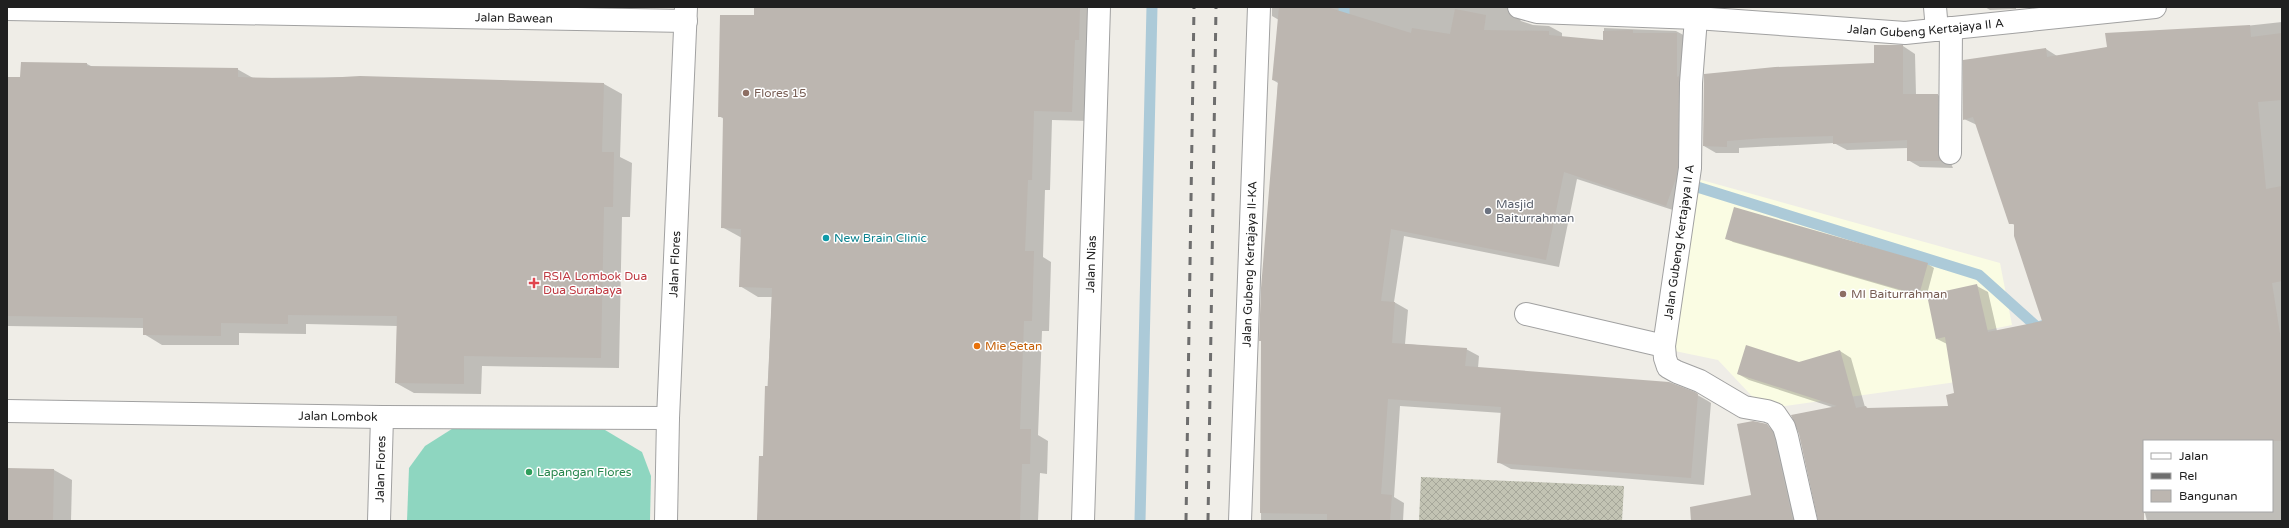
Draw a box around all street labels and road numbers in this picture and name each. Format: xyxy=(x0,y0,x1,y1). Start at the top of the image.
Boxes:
street label: Jalan Bawean xyxy=(475,10,553,26)
street label: Jalan Gubeng Kertajaya II A xyxy=(1847,16,2004,40)
street label: Jalan Gubeng Kertajaya II A xyxy=(1661,163,1697,321)
street label: Jalan Gubeng Kertajaya II-KA xyxy=(1239,181,1260,348)
street label: Jalan Flores xyxy=(666,230,683,298)
street label: Jalan Nias xyxy=(1083,235,1099,293)
street label: Jalan Lombok xyxy=(298,409,378,424)
street label: Jalan Flores xyxy=(373,435,388,503)

